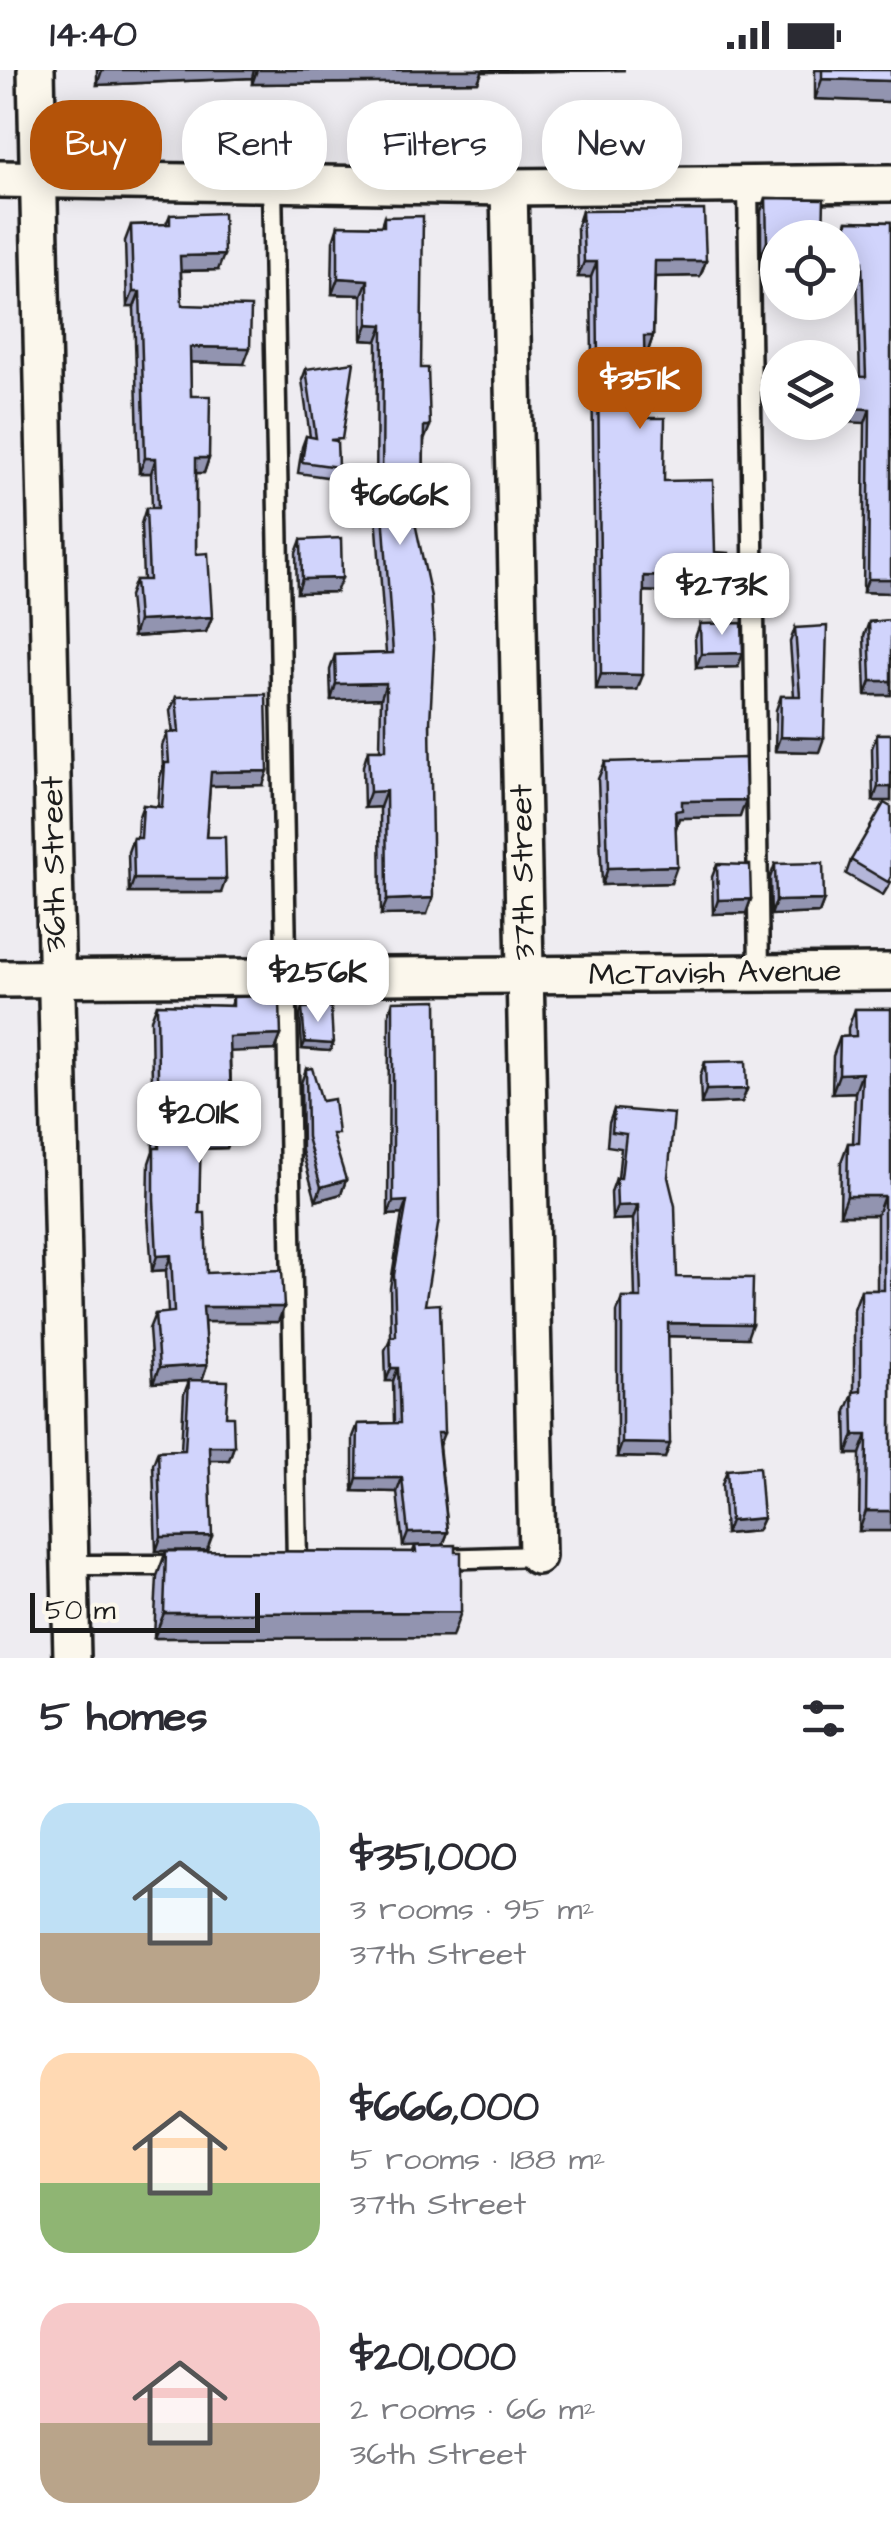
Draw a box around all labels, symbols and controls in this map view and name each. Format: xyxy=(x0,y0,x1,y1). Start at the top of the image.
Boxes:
text: 14:40 xyxy=(50,9,137,61)
chip: Buy xyxy=(30,100,162,190)
chip: Rent xyxy=(182,100,327,190)
chip: Filters xyxy=(347,100,522,190)
chip: New xyxy=(542,100,682,190)
map controls xyxy=(760,220,860,440)
button: locate xyxy=(760,220,860,320)
button: layers xyxy=(760,340,860,440)
pin: $351K xyxy=(570,347,710,432)
text: $351K xyxy=(600,357,680,402)
pin: $666K xyxy=(330,463,470,548)
text: $666K xyxy=(351,473,449,518)
pin: $273K xyxy=(652,553,792,638)
text: $273K xyxy=(676,563,768,608)
street label: 36th Street xyxy=(30,775,78,953)
street label: 37th Street xyxy=(499,783,547,961)
pin: $256K xyxy=(248,940,388,1025)
street label: McTavish Avenue xyxy=(588,948,842,998)
text: $256K xyxy=(269,950,367,995)
pin: $201K xyxy=(129,1081,269,1166)
text: $201K xyxy=(159,1091,239,1136)
scale bar xyxy=(30,1588,260,1632)
text: 50 m xyxy=(45,1591,116,1630)
text: 5 homes xyxy=(40,1689,207,1747)
icon: filters xyxy=(796,1691,851,1746)
text: $351,000 xyxy=(350,1829,517,1887)
icon: home xyxy=(120,1843,240,1963)
text: 3 rooms · 95 m² xyxy=(350,1887,594,1932)
text: 37th Street xyxy=(350,1932,526,1977)
text: $666,000 xyxy=(350,2079,539,2137)
icon: home xyxy=(120,2093,240,2213)
text: 5 rooms · 188 m² xyxy=(350,2137,606,2182)
text: 37th Street xyxy=(350,2182,526,2227)
text: $201,000 xyxy=(350,2329,516,2387)
icon: home xyxy=(120,2343,240,2463)
text: 2 rooms · 66 m² xyxy=(350,2387,596,2432)
text: 36th Street xyxy=(350,2432,527,2477)

